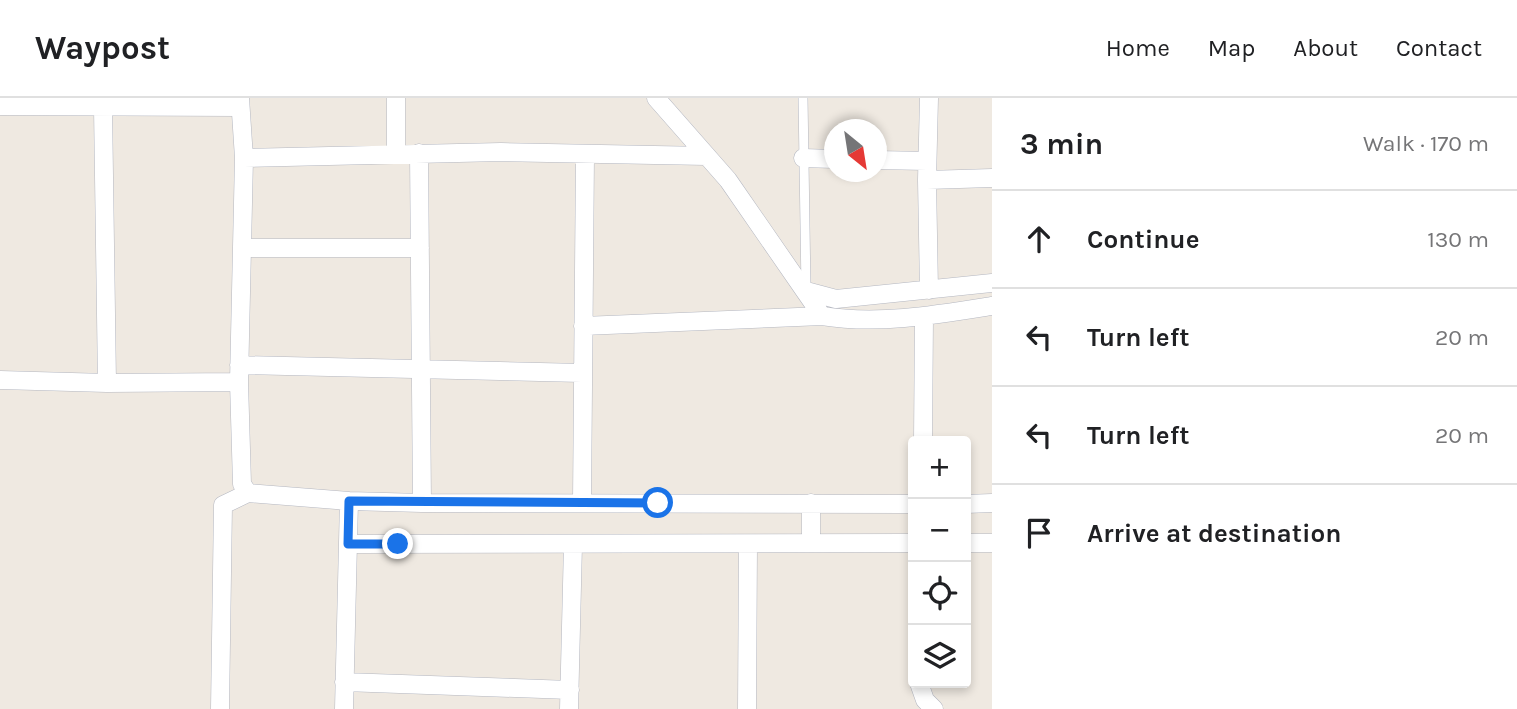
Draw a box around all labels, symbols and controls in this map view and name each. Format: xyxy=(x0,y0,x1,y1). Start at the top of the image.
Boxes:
text: Waypost xyxy=(35,29,170,67)
text: Home xyxy=(1106,34,1170,62)
text: Map xyxy=(1208,34,1255,62)
text: About xyxy=(1293,34,1358,62)
text: Contact xyxy=(1396,34,1482,62)
north arrow xyxy=(824,119,887,182)
text: 3 min xyxy=(1020,126,1103,162)
text: Walk · 170 m xyxy=(1363,130,1489,157)
icon: ahead xyxy=(1020,220,1058,258)
text: Continue xyxy=(1087,224,1199,255)
text: 130 m xyxy=(1427,226,1489,253)
icon: left xyxy=(1020,318,1058,356)
text: Turn left xyxy=(1087,322,1189,353)
text: 20 m xyxy=(1435,324,1489,351)
icon: left xyxy=(1020,416,1058,454)
text: Turn left xyxy=(1087,420,1189,451)
text: 20 m xyxy=(1435,422,1489,449)
map controls xyxy=(908,436,971,688)
button: + xyxy=(908,436,971,499)
route start xyxy=(642,487,673,518)
button: − xyxy=(908,499,971,562)
icon: arrive xyxy=(1020,514,1058,552)
text: Arrive at destination xyxy=(1087,518,1341,549)
route end xyxy=(382,528,413,559)
button: locate xyxy=(908,562,971,625)
button: layers xyxy=(908,625,971,688)

